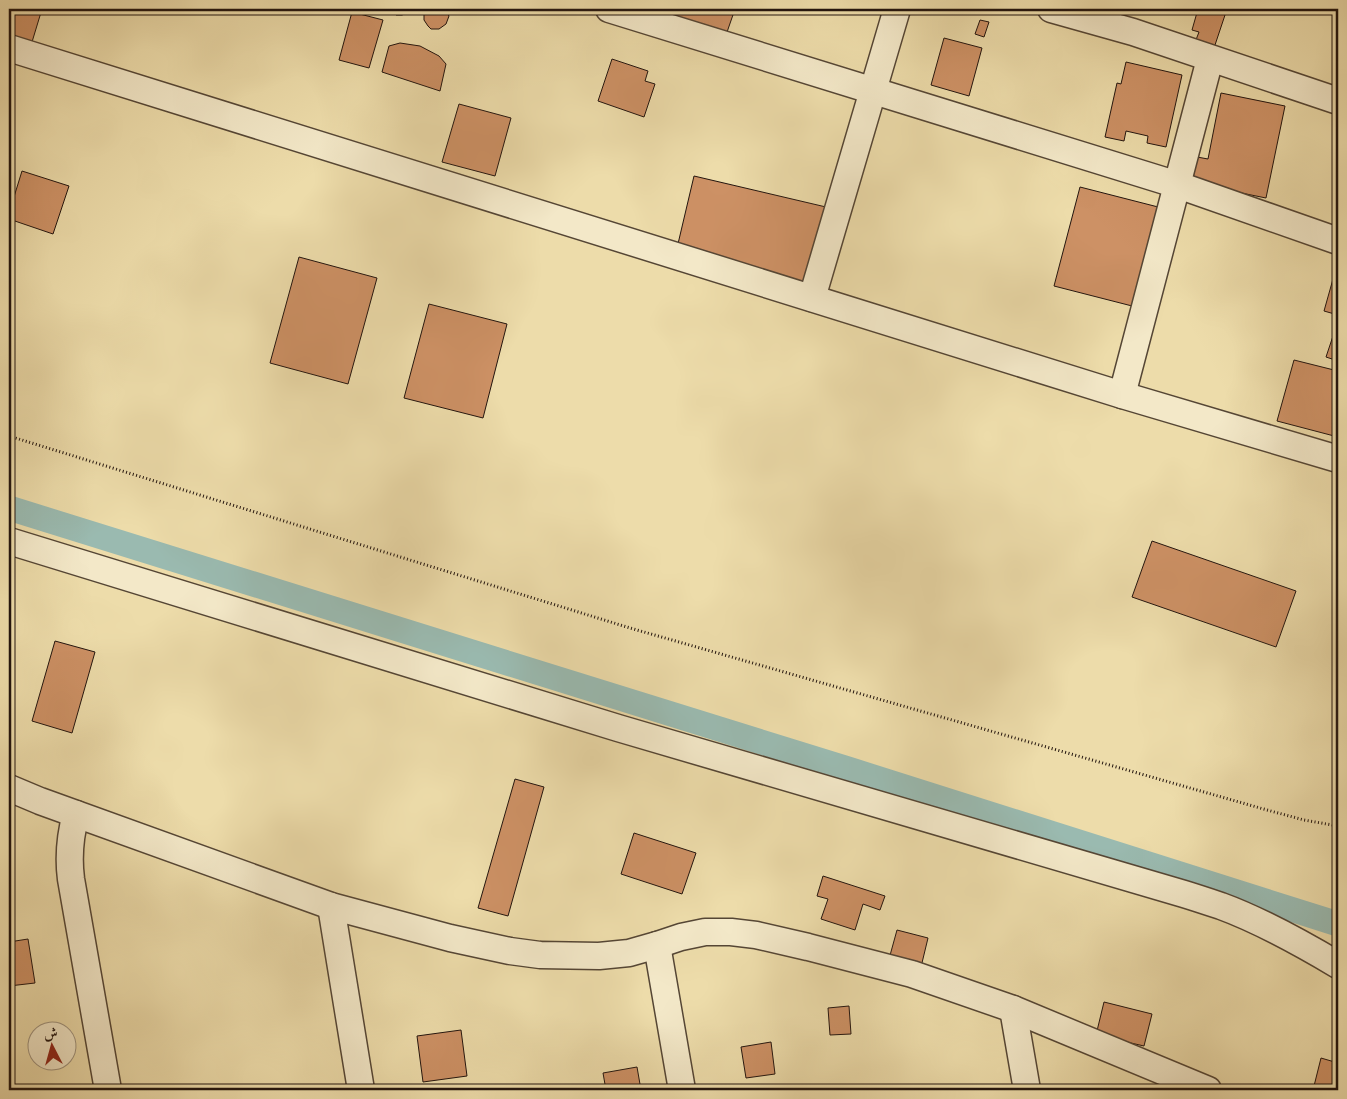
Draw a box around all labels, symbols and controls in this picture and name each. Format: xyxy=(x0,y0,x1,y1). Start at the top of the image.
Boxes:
north arrow xyxy=(28,1022,78,1072)
text: ش xyxy=(43,1024,59,1044)

